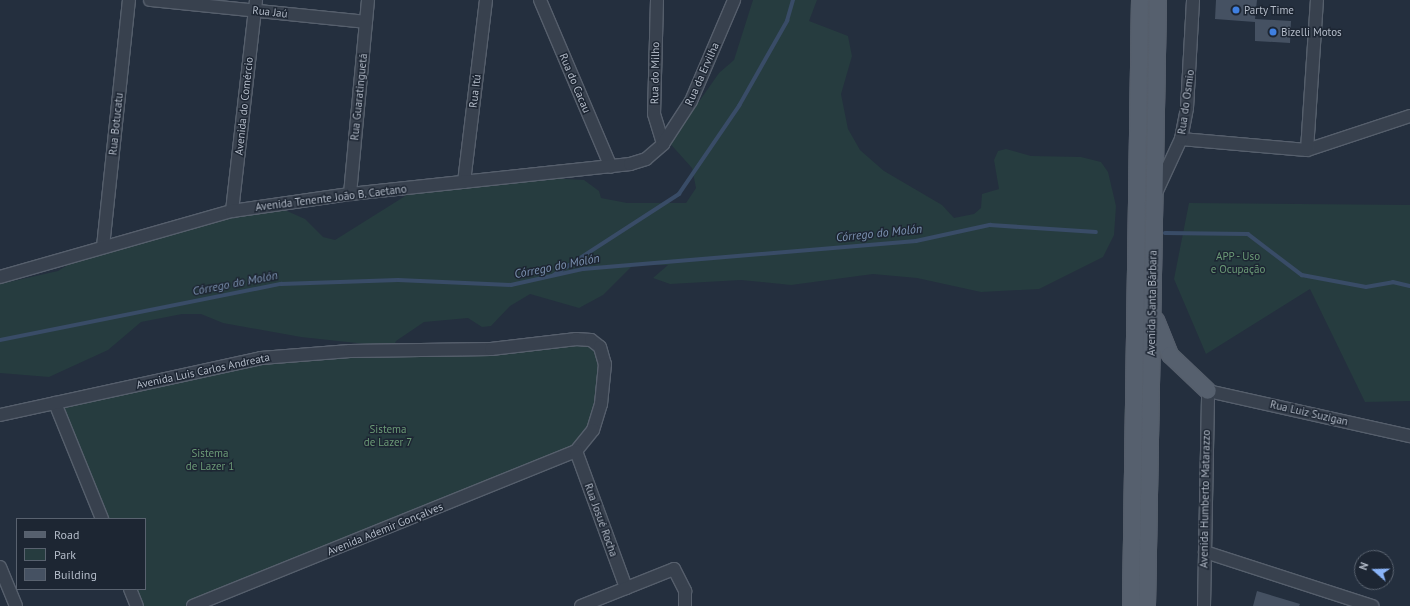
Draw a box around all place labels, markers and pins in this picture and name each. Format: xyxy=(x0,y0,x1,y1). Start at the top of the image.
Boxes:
place label: Party Time xyxy=(1244,3,1295,17)
marker: Party Time xyxy=(1231,5,1241,15)
place label: Bizelli Motos xyxy=(1281,25,1342,39)
marker: Bizelli Motos xyxy=(1268,27,1278,37)

